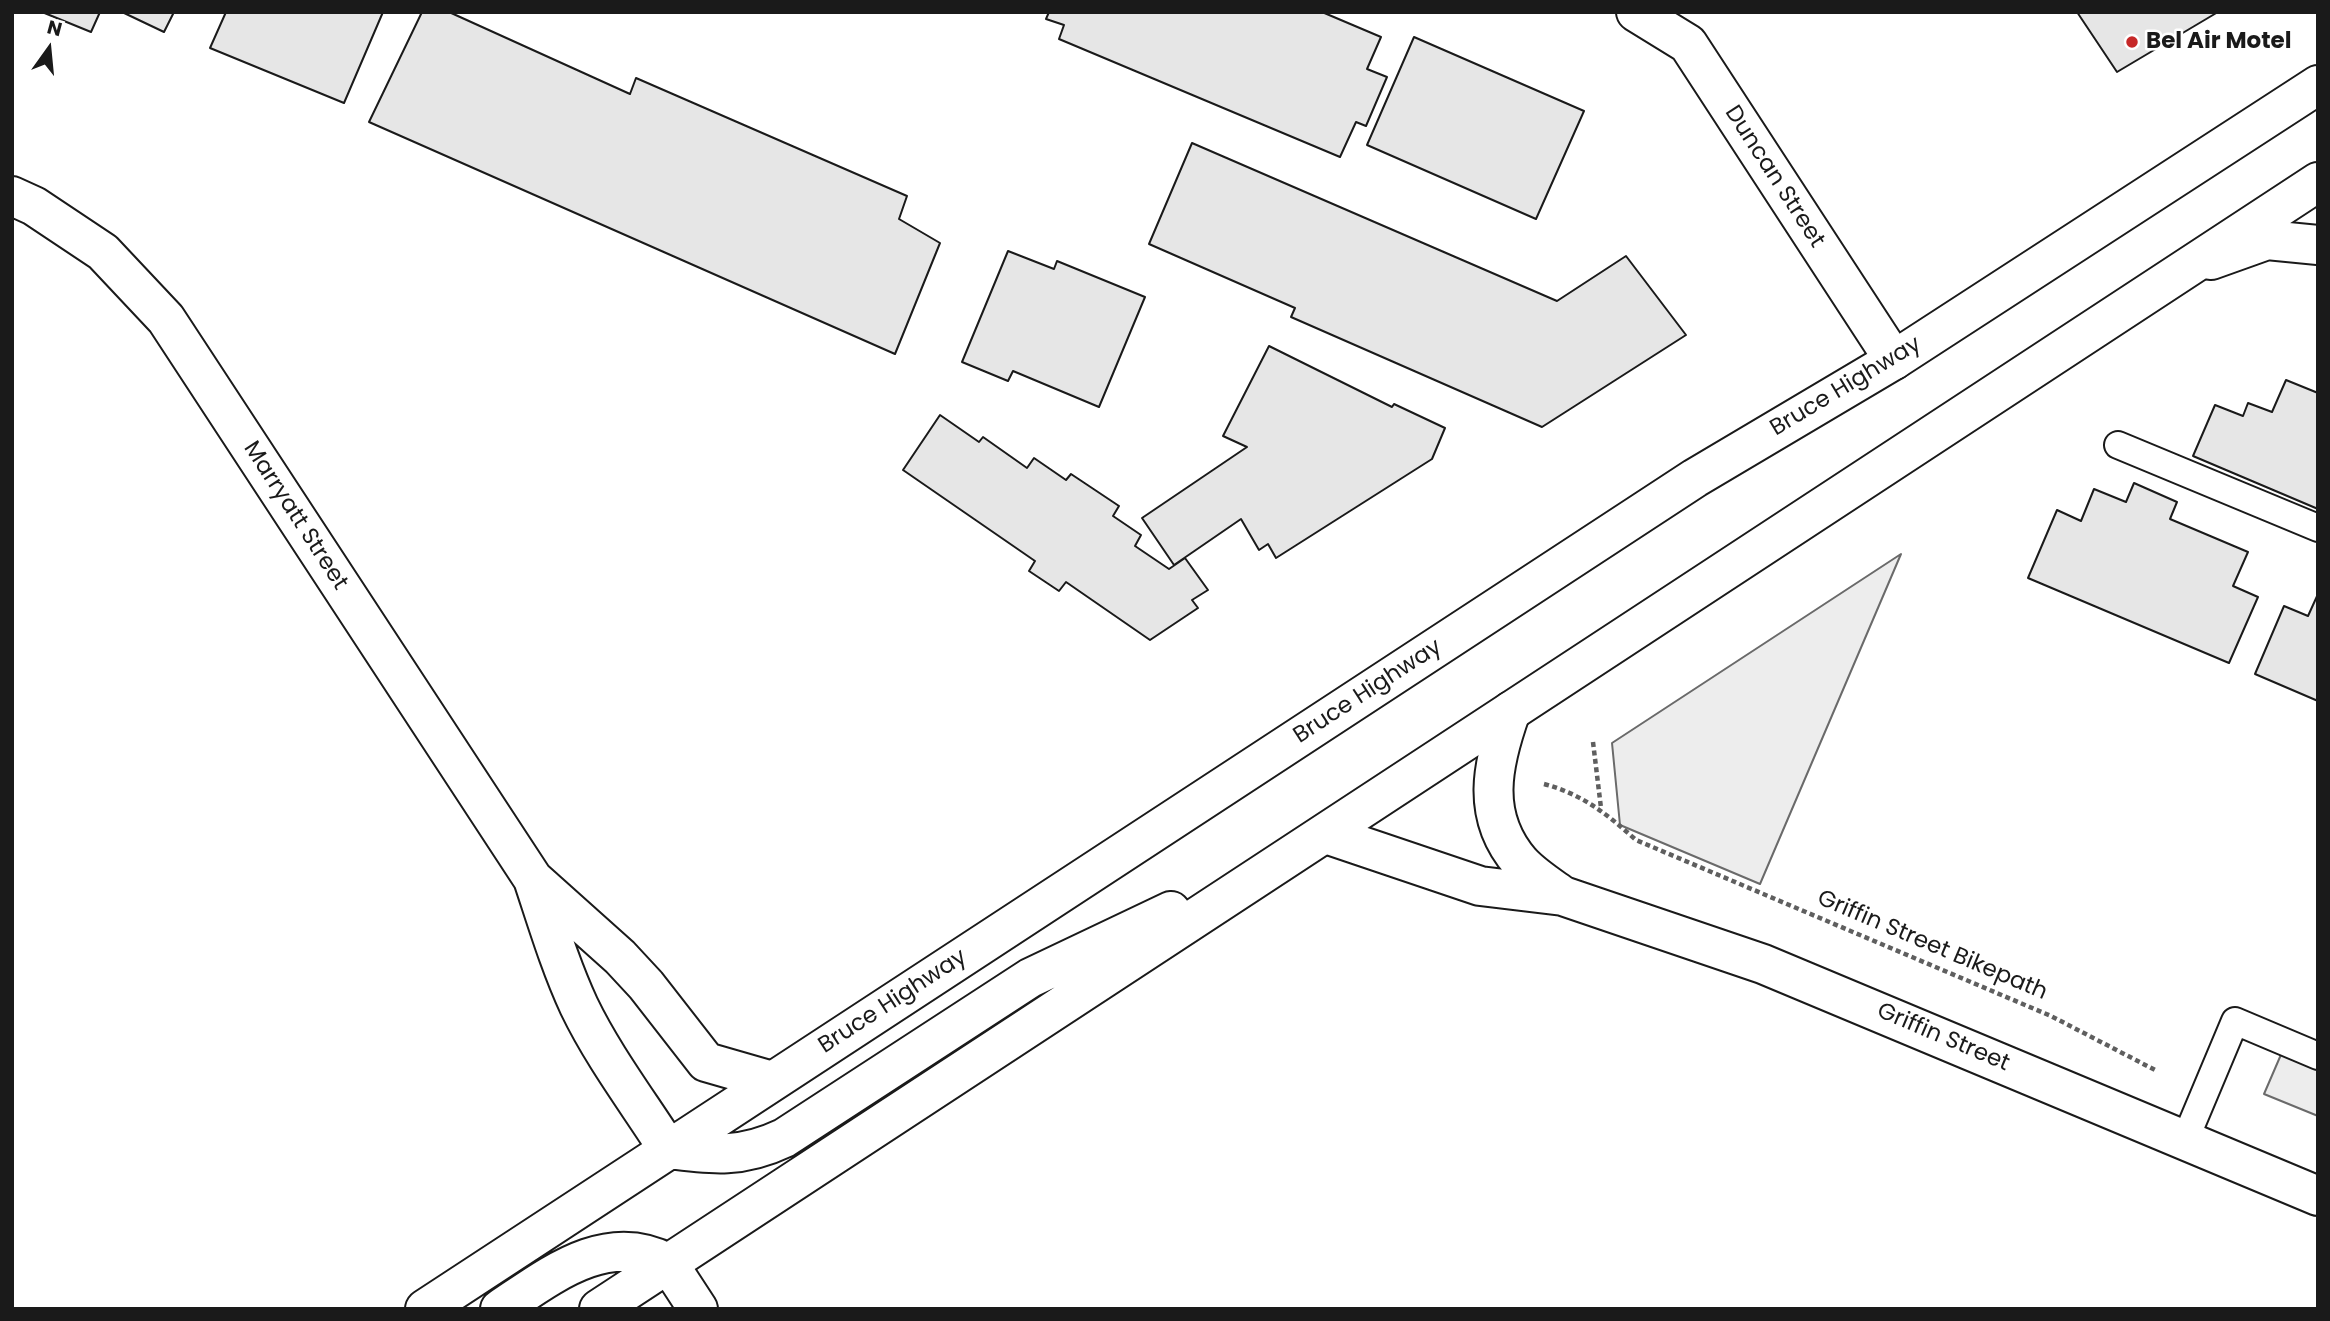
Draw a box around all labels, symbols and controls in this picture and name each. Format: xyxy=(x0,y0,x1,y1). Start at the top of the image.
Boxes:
text: N xyxy=(44,13,65,43)
north arrow xyxy=(14,14,84,84)
place label: Bel Air Motel xyxy=(2146,28,2291,56)
marker: Bel Air Motel xyxy=(2124,34,2140,50)
street label: Duncan Street xyxy=(1718,101,1830,253)
street label: Bruce Highway xyxy=(1766,331,1926,443)
street label: Marryatt Street xyxy=(237,437,353,595)
street label: Bruce Highway xyxy=(1289,634,1447,750)
street label: Griffin Street Bikepath xyxy=(1813,885,2051,1007)
street label: Bruce Highway xyxy=(814,944,972,1060)
street label: Griffin Street xyxy=(1873,998,2013,1078)

